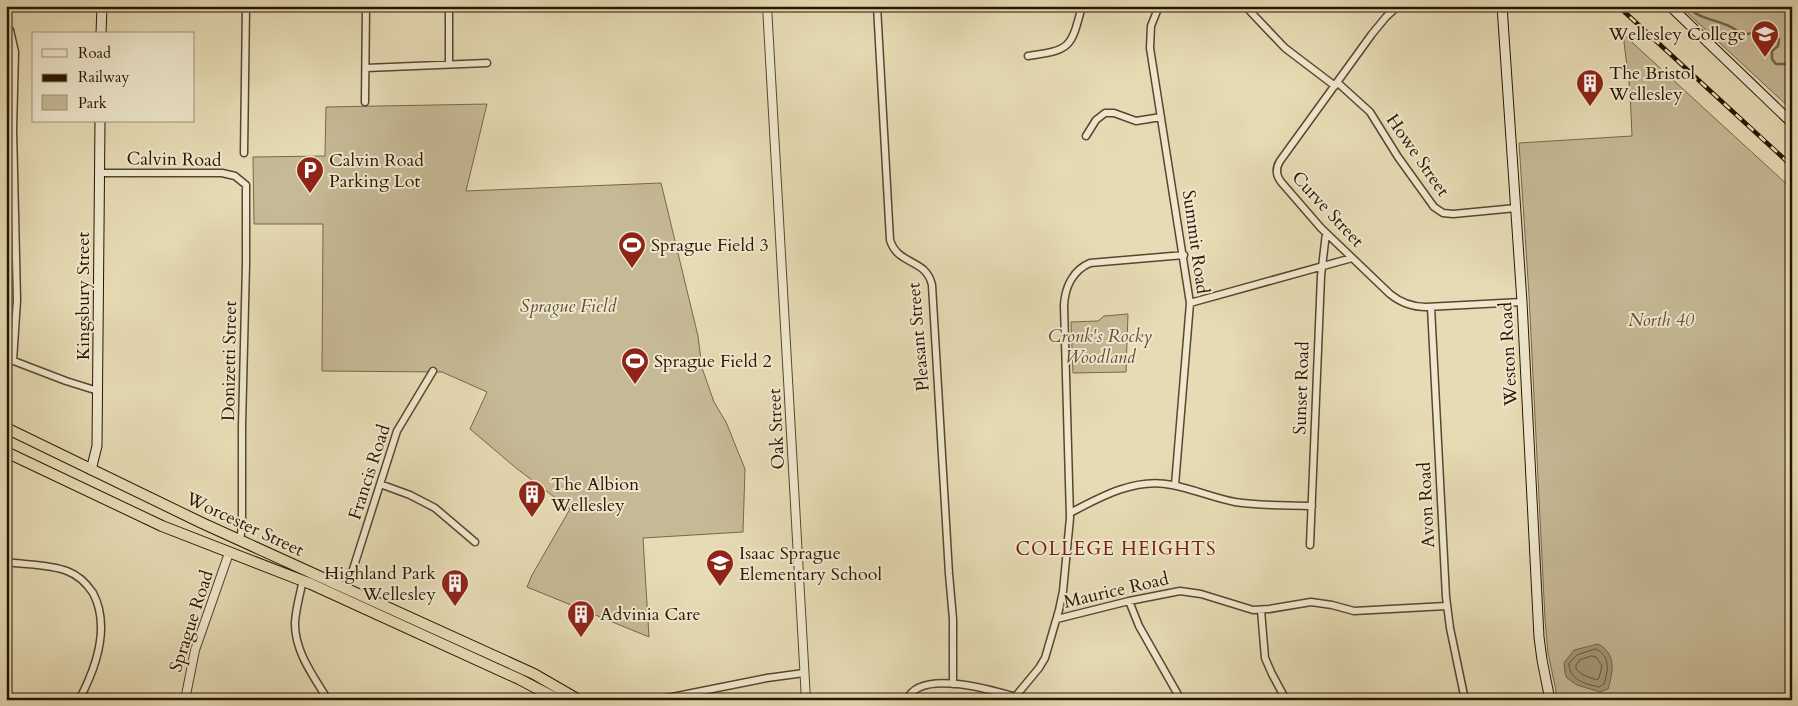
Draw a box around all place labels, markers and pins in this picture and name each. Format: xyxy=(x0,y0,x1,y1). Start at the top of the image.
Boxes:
school or university icon: Wellesley College xyxy=(1750,19,1780,58)
place label: Wellesley College xyxy=(1607,22,1746,47)
place label: The Bristol Wellesley xyxy=(1608,61,1695,107)
building icon: The Bristol Wellesley xyxy=(1575,68,1605,107)
place label: Calvin Road Parking Lot xyxy=(329,148,424,194)
parking icon: Calvin Road Parking Lot xyxy=(295,155,325,194)
sports icon: Sprague Field 3 xyxy=(617,230,647,269)
place label: Sprague Field 3 xyxy=(651,233,769,258)
sports icon: Sprague Field 2 xyxy=(620,346,650,385)
place label: Sprague Field 2 xyxy=(654,349,772,374)
place label: The Albion Wellesley xyxy=(550,472,640,518)
building icon: The Albion Wellesley xyxy=(517,479,547,518)
place label: Isaac Sprague Elementary School xyxy=(739,541,882,587)
school or university icon: Isaac Sprague Elementary School xyxy=(705,548,735,587)
place label: Highland Park Wellesley xyxy=(324,561,436,607)
building icon: Highland Park Wellesley xyxy=(440,568,470,607)
building icon: Advinia Care xyxy=(566,599,596,638)
place label: Advinia Care xyxy=(600,602,701,627)

